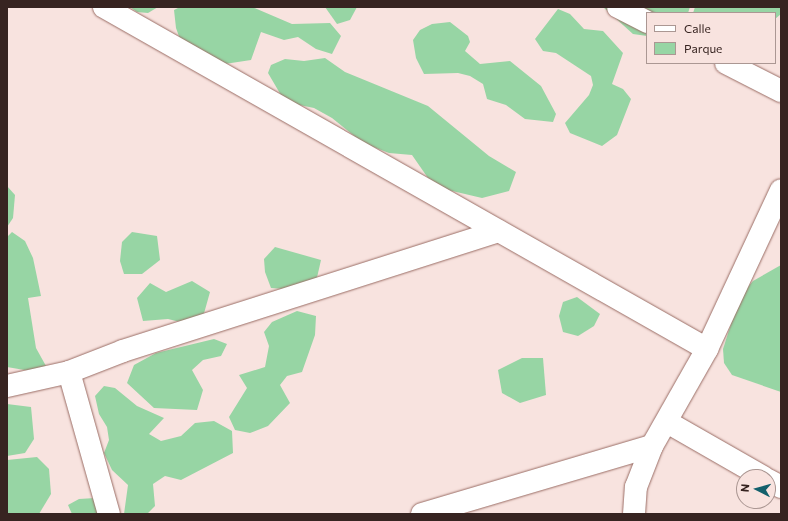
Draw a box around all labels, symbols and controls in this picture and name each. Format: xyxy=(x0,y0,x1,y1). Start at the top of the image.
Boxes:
legend xyxy=(646,12,776,64)
text: Calle xyxy=(684,21,711,35)
text: Parque xyxy=(684,41,722,55)
north arrow xyxy=(736,469,776,509)
text: N xyxy=(738,483,751,493)

